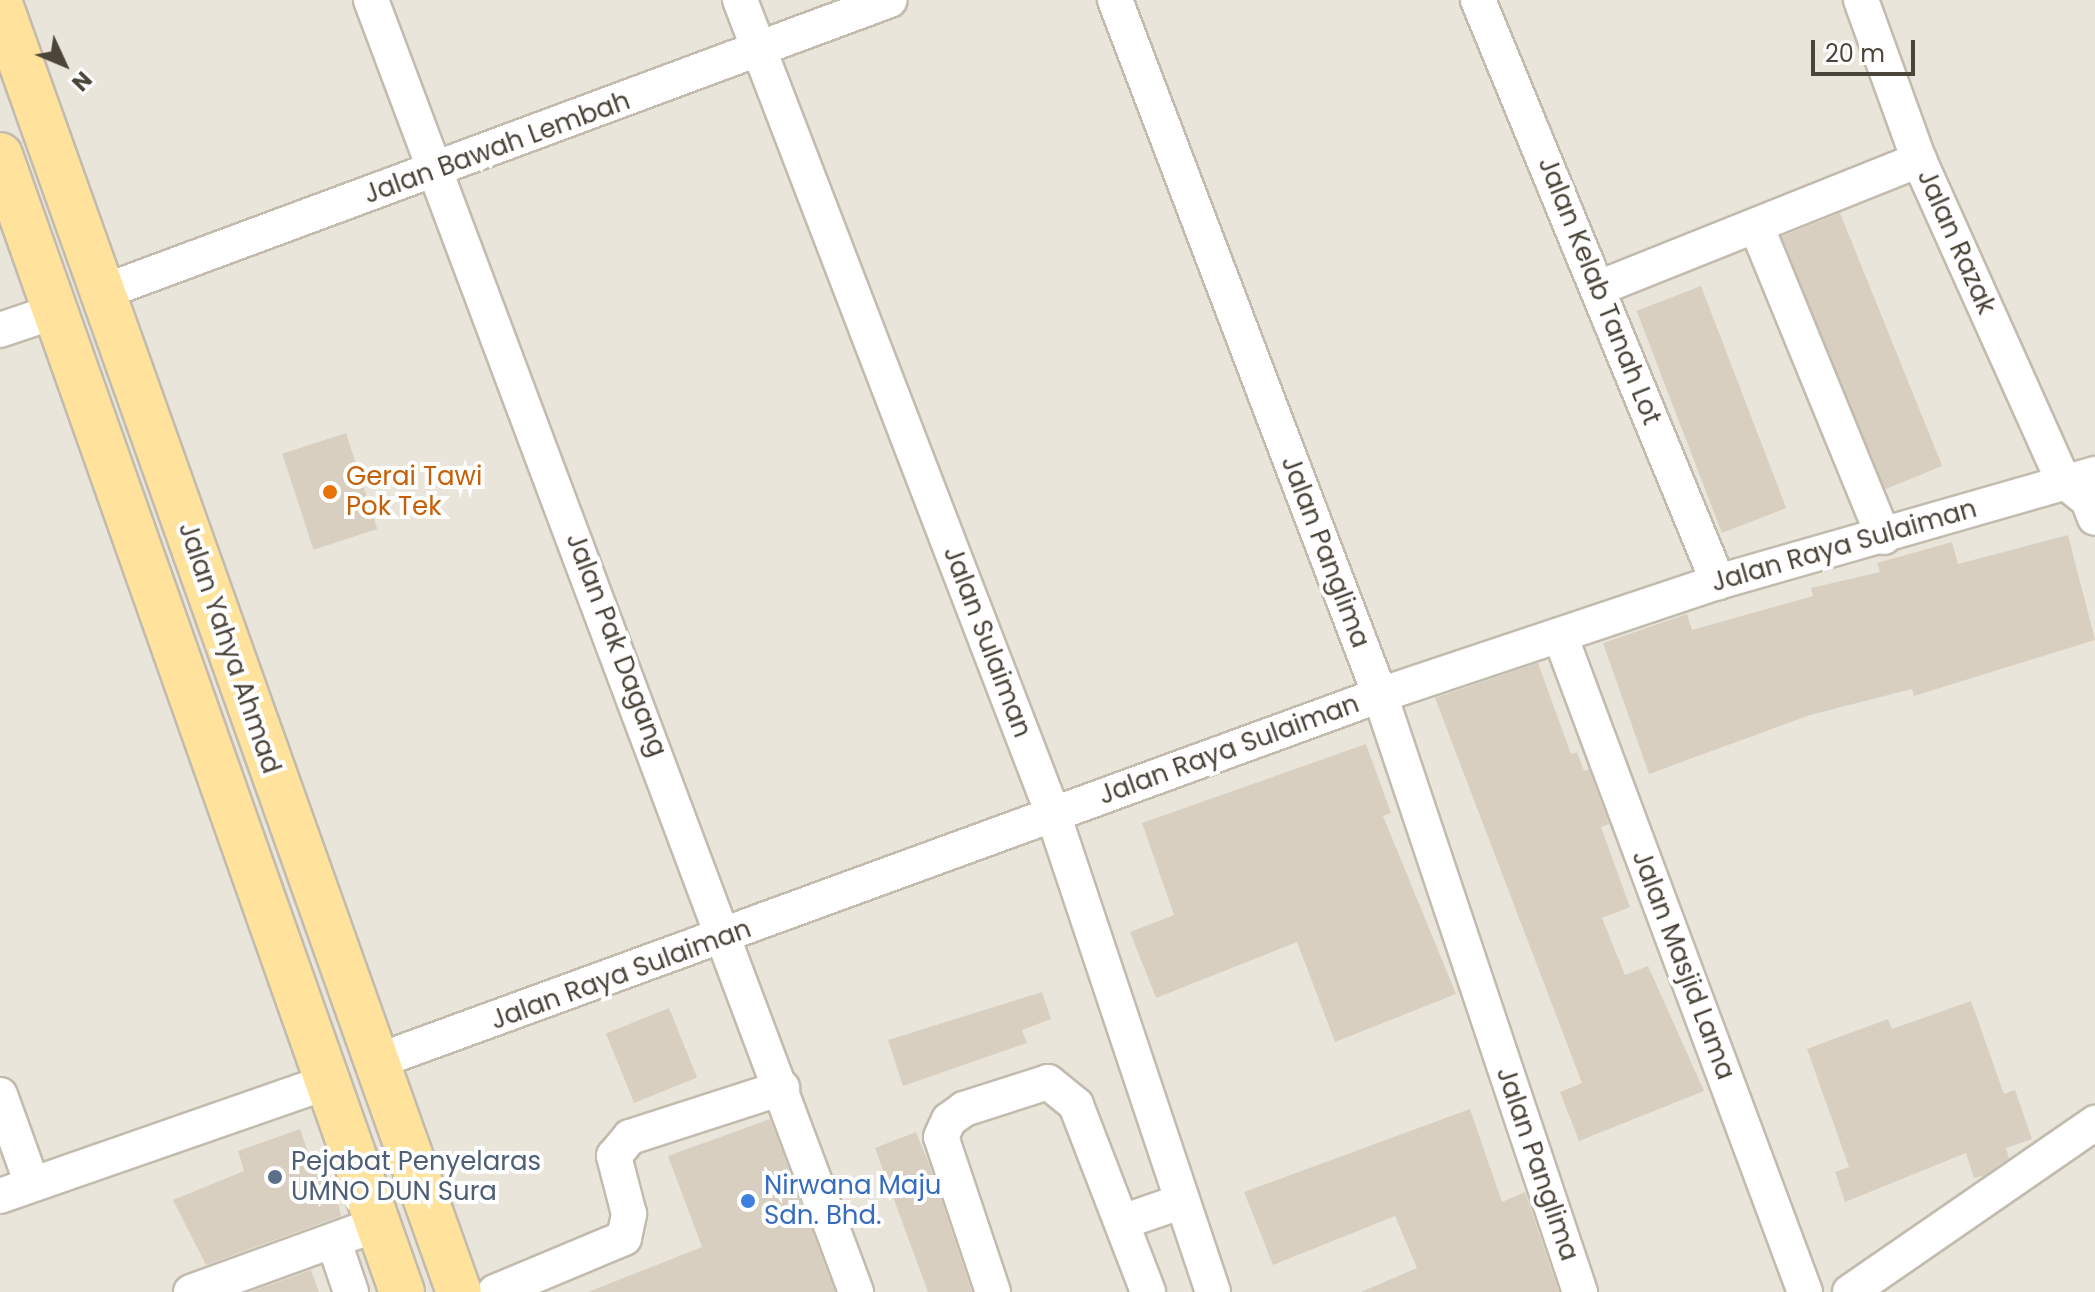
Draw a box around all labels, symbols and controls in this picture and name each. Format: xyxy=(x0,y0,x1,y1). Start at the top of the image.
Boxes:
north arrow xyxy=(24,24,104,104)
scale bar xyxy=(1815,24,1919,74)
text: 20 m xyxy=(1825,37,1885,70)
text: N xyxy=(65,64,99,98)
street label: Jalan Bawah Lembah xyxy=(360,85,634,211)
street label: Jalan Kelab Tanah Lot xyxy=(1531,153,1667,429)
street label: Jalan Razak xyxy=(1910,165,2002,319)
street label: Jalan Panglima xyxy=(1274,452,1376,652)
place label: Gerai Tawi Pok Tek xyxy=(346,461,482,522)
marker: Gerai Tawi Pok Tek xyxy=(321,483,339,501)
street label: Jalan Raya Sulaiman xyxy=(1708,493,1980,599)
street label: Jalan Yahya Ahmad xyxy=(171,518,287,778)
street label: Jalan Pak Dagang xyxy=(559,529,673,761)
street label: Jalan Sulaiman xyxy=(936,542,1038,742)
street label: Jalan Raya Sulaiman xyxy=(1095,688,1363,812)
street label: Jalan Masjid Lama xyxy=(1625,846,1741,1084)
street label: Jalan Raya Sulaiman xyxy=(487,913,755,1037)
street label: Jalan Panglima xyxy=(1489,1063,1585,1265)
place label: Pejabat Penyelaras UMNO DUN Sura xyxy=(291,1146,541,1208)
marker: Pejabat Penyelaras UMNO DUN Sura xyxy=(266,1168,284,1186)
place label: Nirwana Maju Sdn. Bhd. xyxy=(764,1170,941,1232)
marker: Nirwana Maju Sdn. Bhd. xyxy=(739,1192,757,1210)

